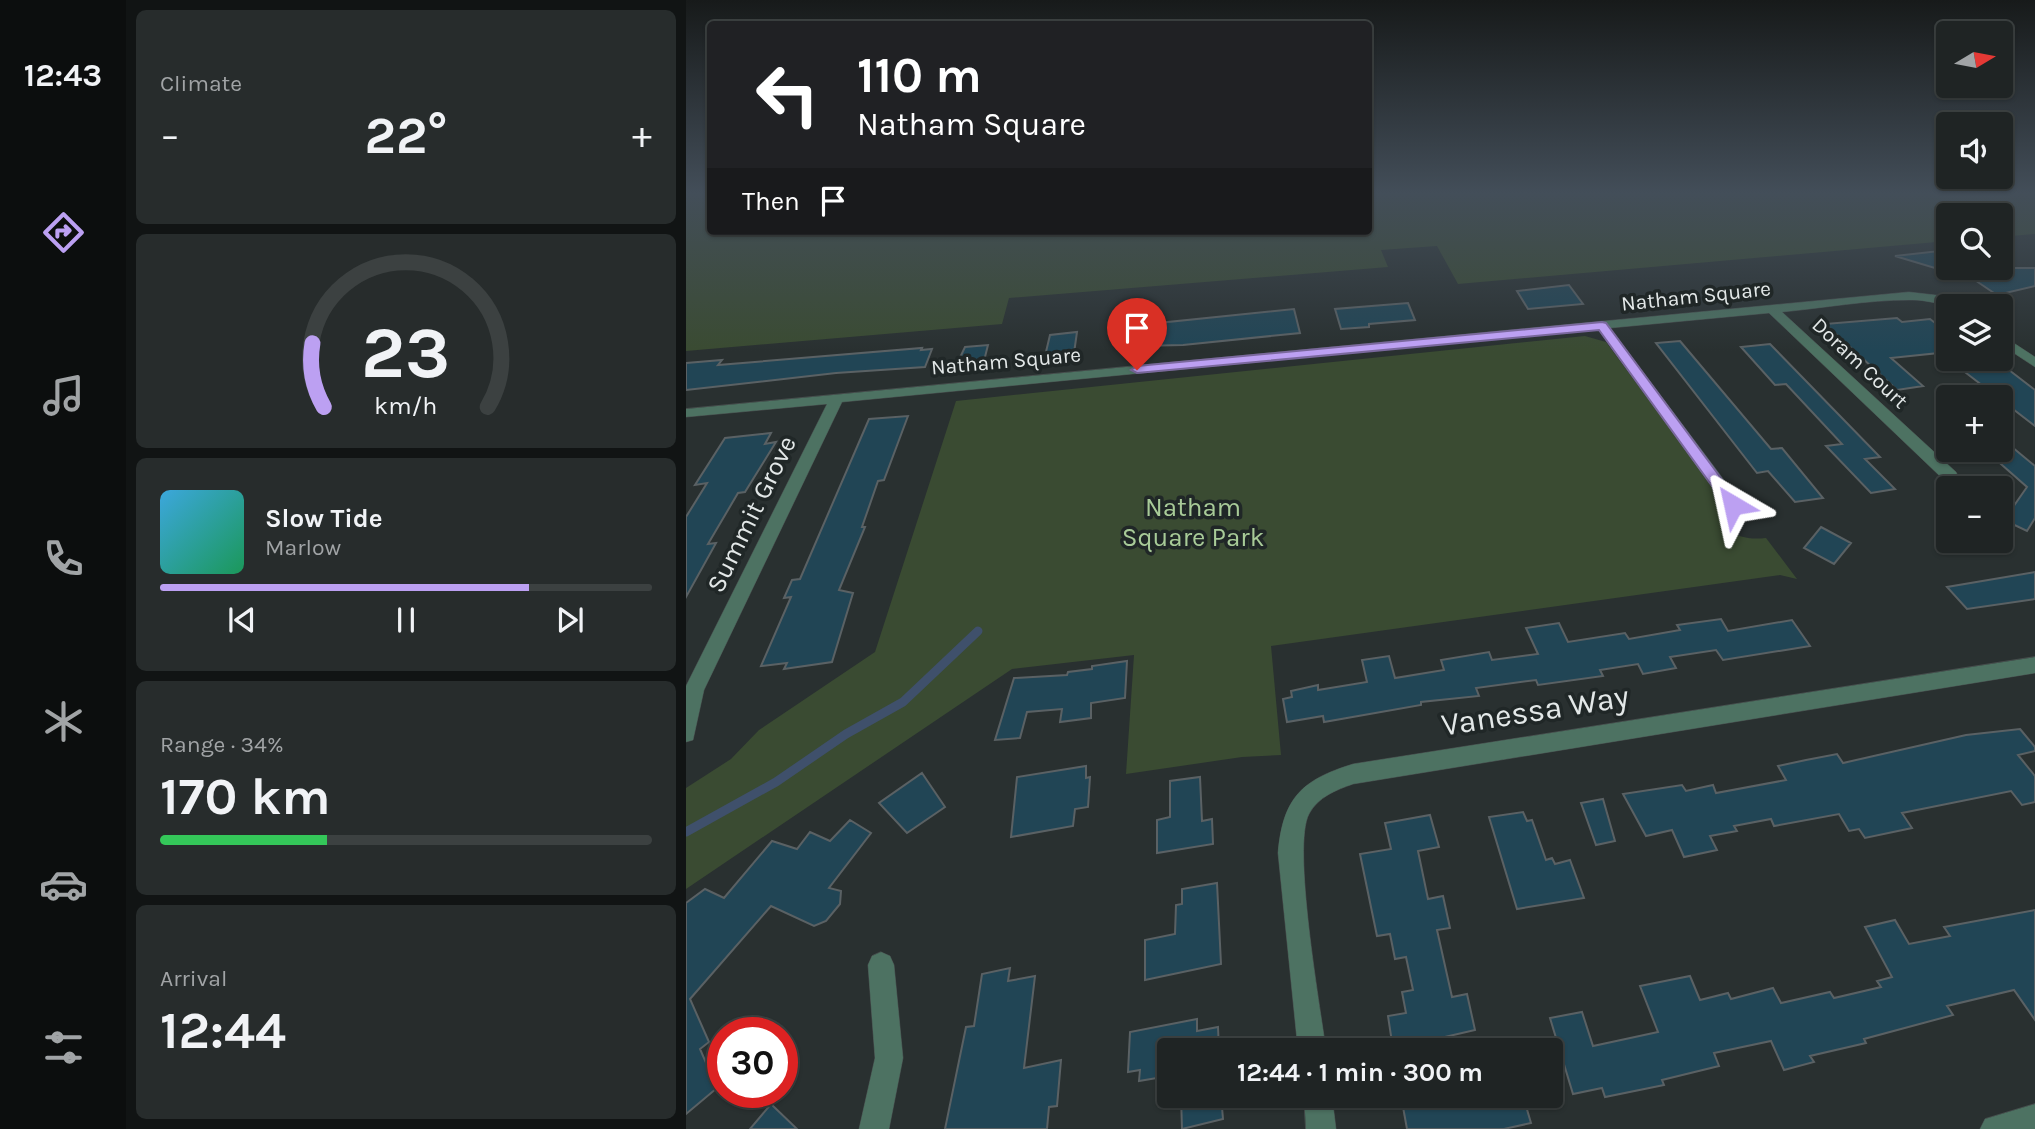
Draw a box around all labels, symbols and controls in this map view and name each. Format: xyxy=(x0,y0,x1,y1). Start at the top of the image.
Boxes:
north arrow xyxy=(1936,21,2012,98)
map controls xyxy=(1936,21,2013,553)
text: 110 m xyxy=(857,47,982,104)
icon: left xyxy=(742,49,833,140)
text: 12:43 xyxy=(24,57,102,94)
text: Climate xyxy=(160,70,242,97)
text: 22° xyxy=(364,105,448,166)
text: Natham Square xyxy=(857,106,1086,143)
button: sound xyxy=(1936,112,2013,189)
text: − xyxy=(160,113,180,158)
text: + xyxy=(632,113,652,158)
icon: arrive xyxy=(814,182,852,220)
text: Then xyxy=(742,186,800,217)
button: search xyxy=(1936,203,2013,280)
icon: directions xyxy=(39,208,88,257)
street label: Natham Square xyxy=(1620,276,1772,316)
button: layers xyxy=(1936,294,2013,371)
pin xyxy=(1107,298,1167,370)
icon: arrive xyxy=(1118,309,1156,347)
text: 23 xyxy=(361,310,451,395)
street label: Doram Court xyxy=(1807,313,1913,413)
street label: Natham Square xyxy=(930,342,1082,380)
icon: music xyxy=(39,371,88,420)
button: + xyxy=(1936,385,2013,462)
text: km/h xyxy=(374,390,438,419)
street label: Summit Grove xyxy=(700,431,803,598)
position arrow xyxy=(1696,468,1770,542)
button: − xyxy=(1936,476,2013,553)
park label: Natham Square Park xyxy=(1122,492,1264,553)
text: Slow Tide xyxy=(265,503,383,534)
icon: phone xyxy=(39,534,88,583)
text: Marlow xyxy=(265,534,341,561)
icon: previous xyxy=(223,601,261,639)
icon: pause xyxy=(387,601,425,639)
icon: next xyxy=(551,601,589,639)
street label: Vanessa Way xyxy=(1439,677,1632,744)
icon: climate xyxy=(39,697,88,746)
text: Range · 34% xyxy=(160,731,284,758)
text: 170 km xyxy=(160,766,331,827)
icon: car xyxy=(39,860,88,909)
text: Arrival xyxy=(160,965,227,992)
text: 12:44 xyxy=(160,1000,286,1061)
speed limit sign: 30 xyxy=(707,1017,798,1108)
icon: filters xyxy=(39,1023,88,1072)
text: 12:44 · 1 min · 300 m xyxy=(1237,1057,1483,1088)

